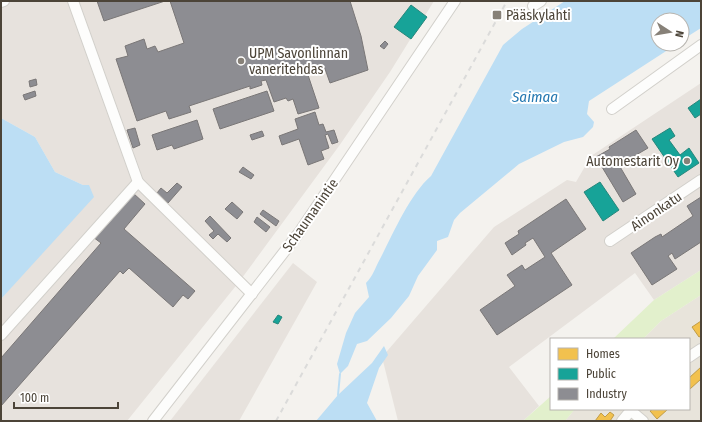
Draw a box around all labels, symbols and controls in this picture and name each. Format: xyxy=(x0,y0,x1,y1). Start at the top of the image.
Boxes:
place label: Pääskylahti xyxy=(506,7,571,24)
marker: Pääskylahti xyxy=(491,9,503,21)
north arrow xyxy=(650,12,690,52)
text: N xyxy=(672,29,686,39)
place label: UPM Savonlinnan vaneritehdas xyxy=(249,45,348,78)
marker: UPM Savonlinnan vaneritehdas xyxy=(236,56,246,66)
water label: Saimaa xyxy=(511,88,558,106)
place label: Automestarit Oy xyxy=(586,153,680,170)
marker: Automestarit Oy xyxy=(682,156,692,166)
street label: Schaumanintie xyxy=(279,175,342,255)
street label: Ainonkatu xyxy=(627,188,685,235)
legend xyxy=(550,338,690,410)
text: Homes xyxy=(586,347,620,361)
text: Public xyxy=(586,367,616,381)
scale bar xyxy=(14,384,118,410)
text: Industry xyxy=(586,387,627,401)
text: 100 m xyxy=(20,391,49,405)

